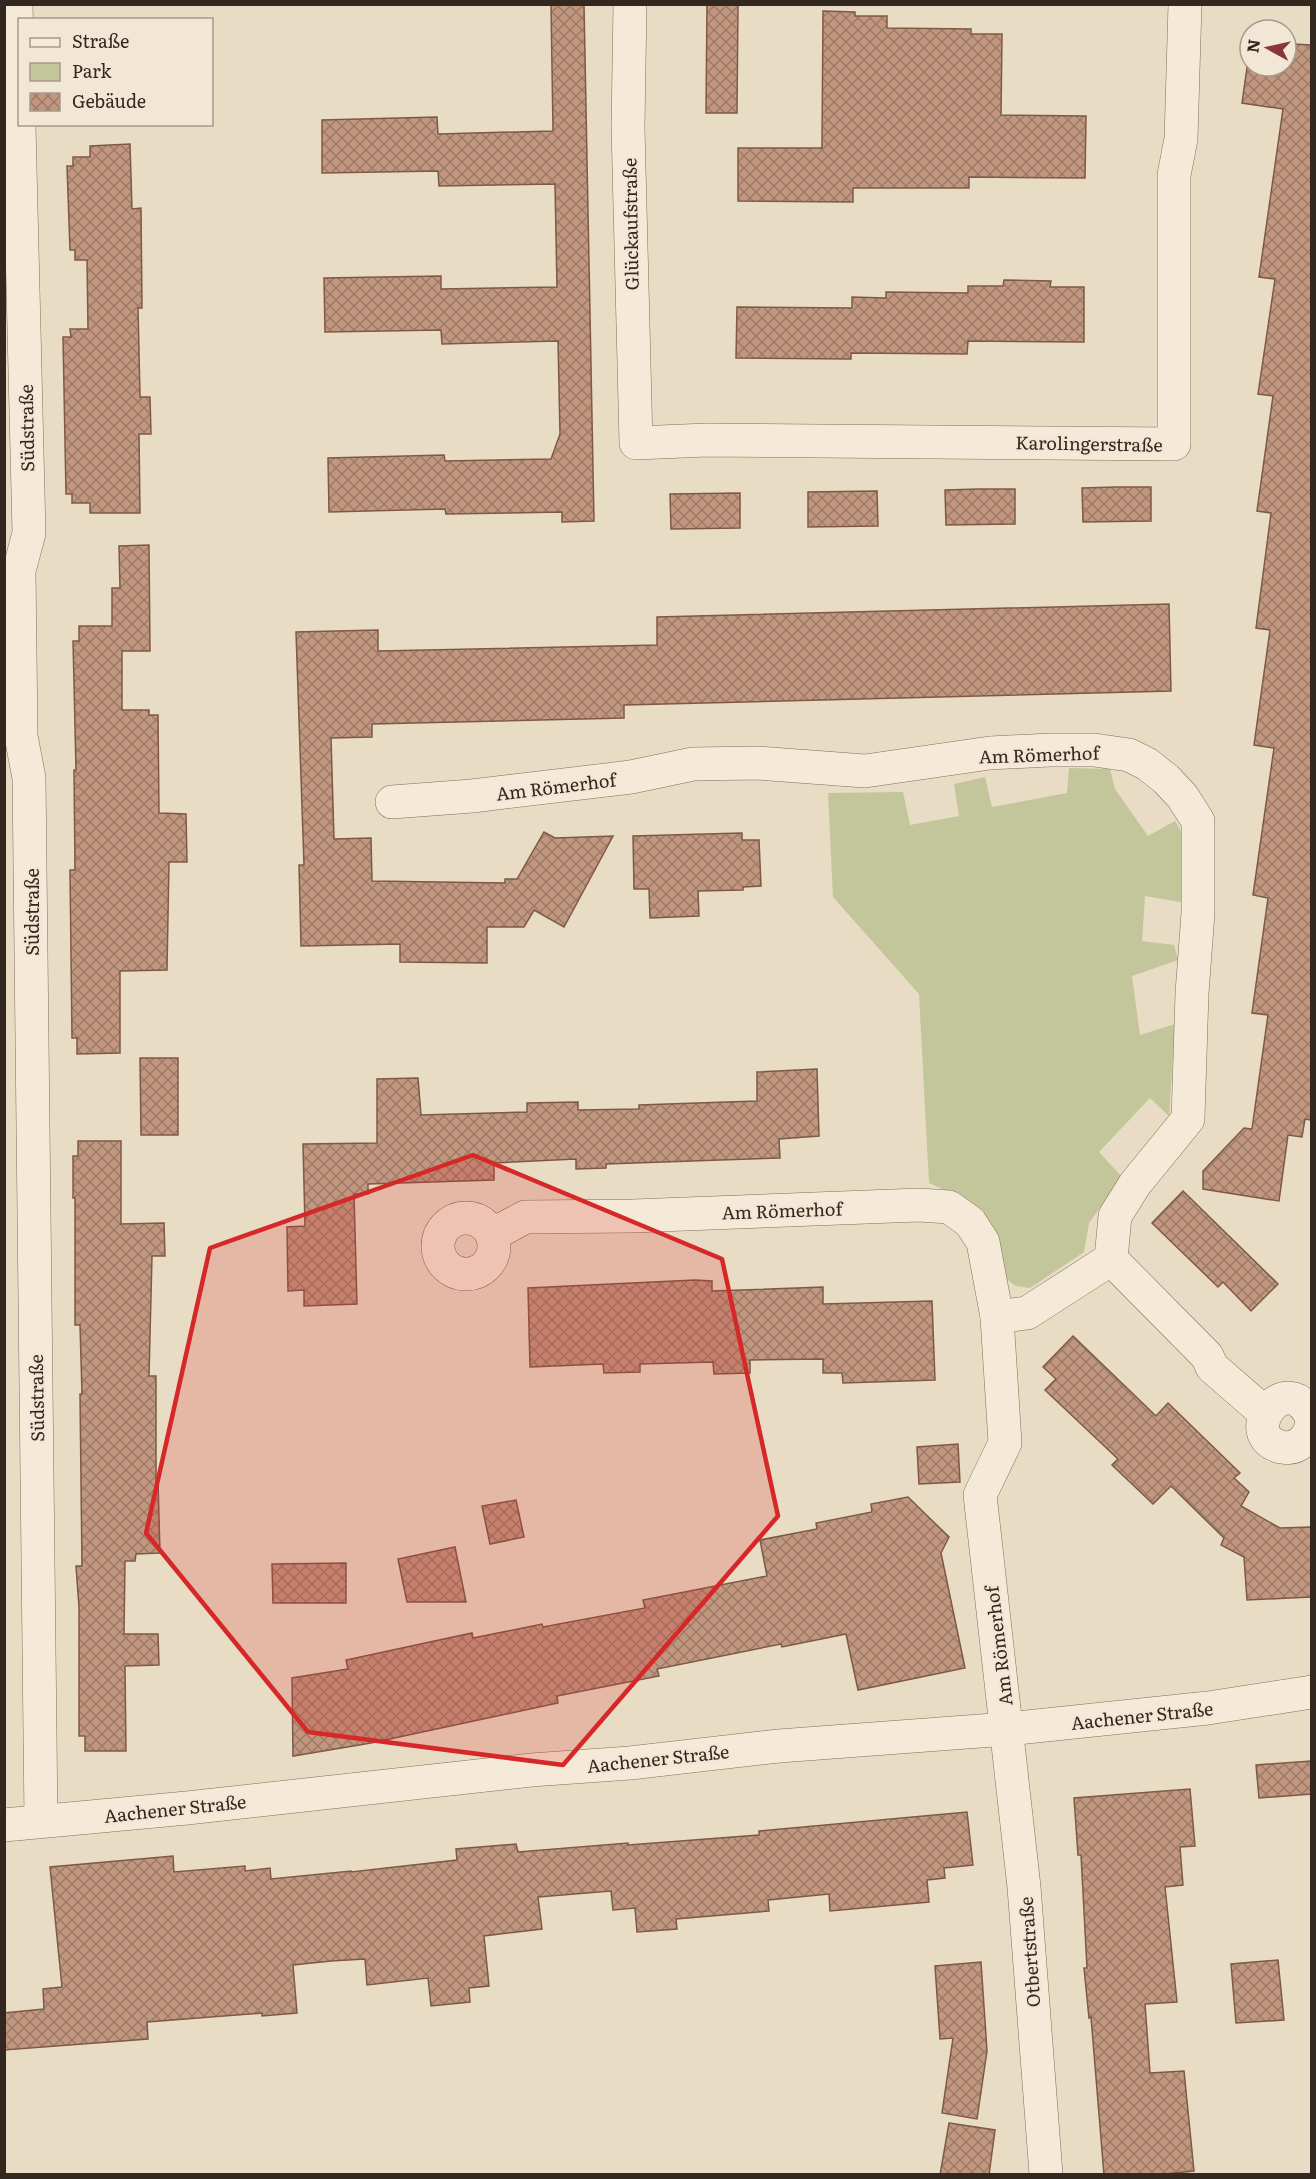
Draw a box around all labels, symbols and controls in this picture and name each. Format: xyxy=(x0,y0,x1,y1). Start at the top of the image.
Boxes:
legend xyxy=(18,18,213,126)
north arrow xyxy=(1238,18,1298,78)
text: Straße xyxy=(72,27,129,54)
text: N xyxy=(1239,37,1265,54)
text: Park xyxy=(72,57,113,84)
text: Gebäude xyxy=(72,87,146,114)
street label: Glückaufstraße xyxy=(615,157,645,291)
street label: Südstraße xyxy=(12,384,40,472)
street label: Karolingerstraße xyxy=(1015,428,1163,458)
street label: Am Römerhof xyxy=(978,738,1102,770)
street label: Am Römerhof xyxy=(494,765,620,807)
street label: Südstraße xyxy=(18,868,45,956)
street label: Am Römerhof xyxy=(721,1194,845,1226)
street label: Südstraße xyxy=(22,1354,50,1442)
street label: Am Römerhof xyxy=(977,1582,1019,1708)
street label: Aachener Straße xyxy=(1069,1694,1215,1736)
street label: Aachener Straße xyxy=(585,1737,731,1779)
street label: Aachener Straße xyxy=(102,1787,248,1829)
street label: Otbertstraße xyxy=(1012,1896,1046,2008)

